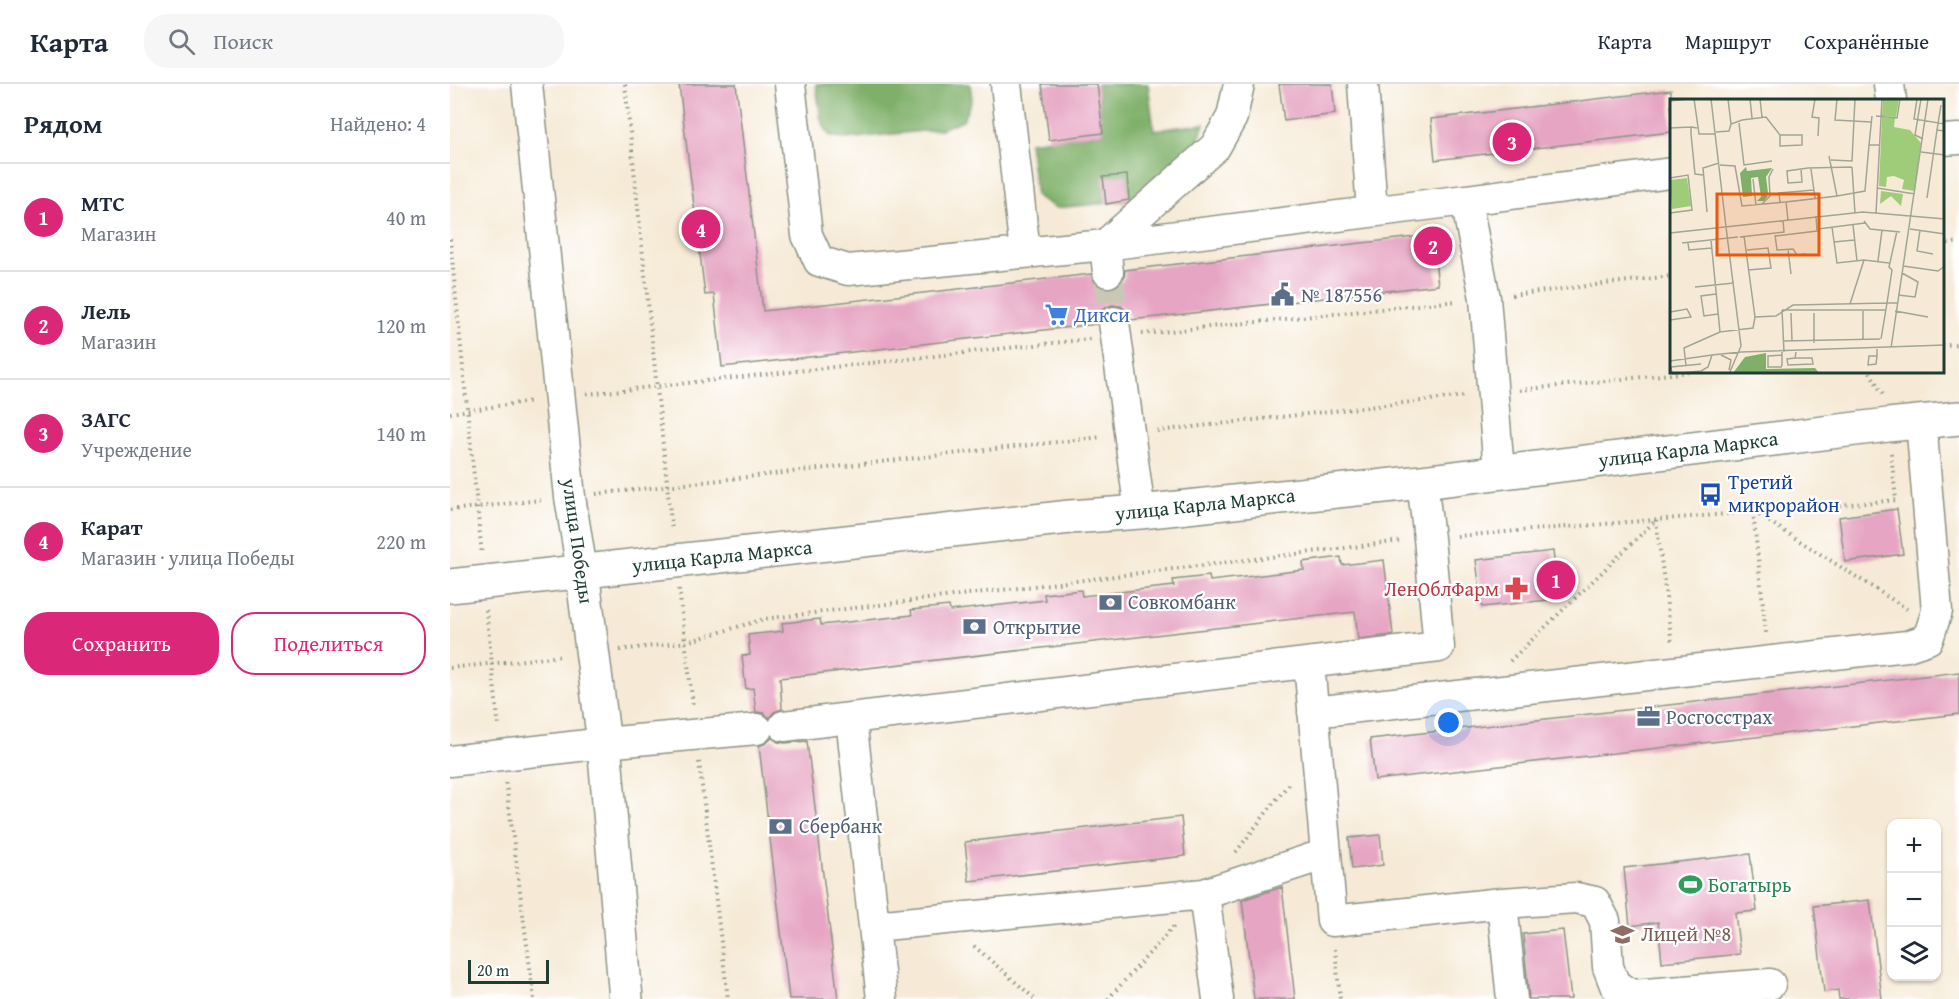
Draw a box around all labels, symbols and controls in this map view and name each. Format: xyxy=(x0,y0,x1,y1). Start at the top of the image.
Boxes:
search box xyxy=(144,14,564,68)
text: Карта xyxy=(30,21,108,62)
icon: search xyxy=(165,25,198,58)
text: Поиск xyxy=(213,25,273,57)
text: Карта xyxy=(1598,26,1652,57)
text: Маршрут xyxy=(1685,26,1771,57)
text: Сохранённые xyxy=(1804,26,1929,57)
inset map xyxy=(1670,99,1944,374)
text: Рядом xyxy=(24,104,102,143)
text: Найдено: 4 xyxy=(330,109,426,138)
pin: 3 xyxy=(1492,120,1532,164)
text: МТС xyxy=(81,187,125,219)
text: 1 xyxy=(38,203,49,232)
text: 40 m xyxy=(386,203,426,232)
pin: 4 xyxy=(682,206,720,252)
text: Магазин xyxy=(81,219,156,248)
pin: 2 xyxy=(1414,224,1452,268)
place label: № 187556 xyxy=(1301,280,1382,309)
public building icon: № 187556 xyxy=(1270,282,1296,308)
text: Лель xyxy=(81,295,131,327)
place label: Дикси xyxy=(1073,300,1130,329)
supermarket icon: Дикси xyxy=(1043,302,1069,328)
text: 2 xyxy=(38,311,49,340)
text: 120 m xyxy=(376,311,426,340)
text: Магазин xyxy=(81,327,156,356)
text: ЗАГС xyxy=(81,403,131,435)
text: 3 xyxy=(38,419,49,448)
text: 140 m xyxy=(376,419,426,448)
street label: улица Карла Маркса xyxy=(1595,423,1780,474)
text: Учреждение xyxy=(81,435,192,464)
place label: Третий микрорайон xyxy=(1728,467,1840,519)
street label: улица Победы xyxy=(555,476,602,605)
street label: улица Карла Маркса xyxy=(1113,480,1297,527)
bus stop icon: Третий микрорайон xyxy=(1697,481,1723,507)
text: Карат xyxy=(81,511,143,543)
text: 4 xyxy=(38,527,49,556)
text: 220 m xyxy=(376,527,426,556)
street label: улица Карла Маркса xyxy=(630,532,814,579)
text: Магазин · улица Победы xyxy=(81,543,295,572)
pin: 1 xyxy=(1536,558,1576,602)
place label: ЛенОблФарм xyxy=(1384,574,1499,603)
pharmacy icon: ЛенОблФарм xyxy=(1504,576,1530,602)
place label: Совкомбанк xyxy=(1128,587,1236,616)
bank icon: Совкомбанк xyxy=(1097,589,1123,615)
button: Сохранить xyxy=(24,612,219,675)
button: Поделиться xyxy=(231,612,426,675)
place label: Открытие xyxy=(993,612,1081,641)
bank icon: Открытие xyxy=(962,614,988,640)
place label: Росгосстрах xyxy=(1666,702,1773,731)
office icon: Росгосстрах xyxy=(1635,704,1661,730)
your location xyxy=(1434,708,1463,737)
place label: Сбербанк xyxy=(799,811,883,840)
bank icon: Сбербанк xyxy=(768,813,794,839)
map controls xyxy=(1887,819,1941,981)
button: + xyxy=(1887,819,1941,873)
place label: Богатырь xyxy=(1708,870,1791,899)
sports icon: Богатырь xyxy=(1677,872,1703,898)
button: − xyxy=(1887,873,1941,927)
place label: Лицей №8 xyxy=(1641,919,1731,948)
school or university icon: Лицей №8 xyxy=(1610,921,1636,947)
button: layers xyxy=(1887,927,1941,981)
scale bar xyxy=(468,957,549,984)
text: 20 m xyxy=(477,958,509,982)

